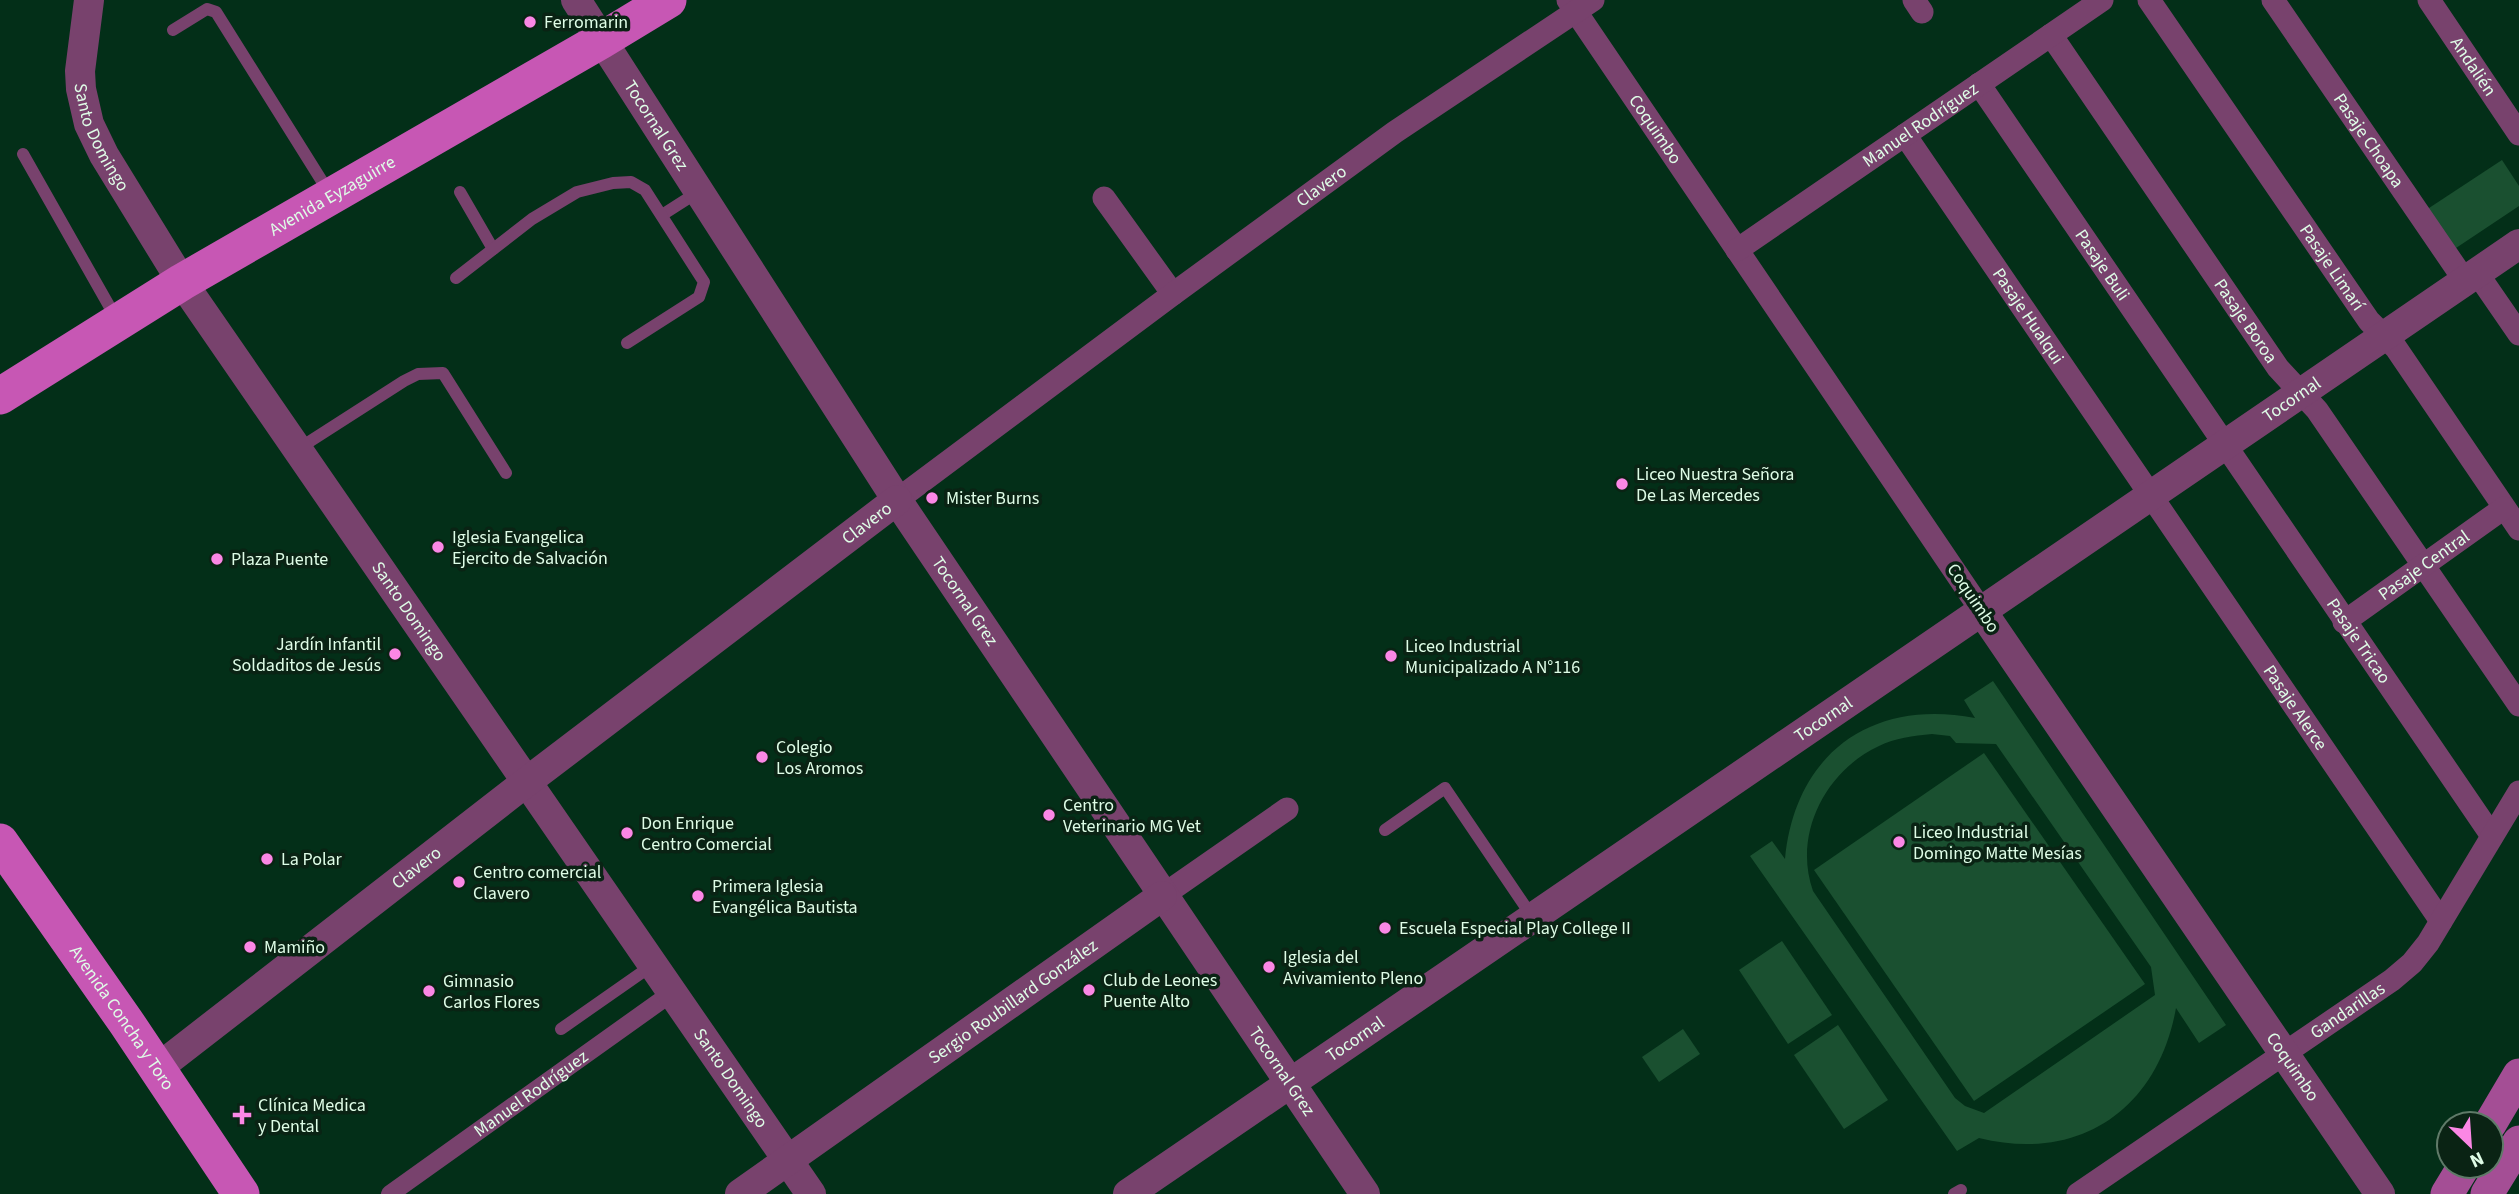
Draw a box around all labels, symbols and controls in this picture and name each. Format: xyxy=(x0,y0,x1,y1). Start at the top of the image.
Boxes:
place label: Ferromarin xyxy=(544,10,628,35)
marker: Ferromarin xyxy=(522,14,538,30)
street label: Andalién xyxy=(2445,32,2503,101)
street label: Tocornal Grez xyxy=(618,75,695,176)
street label: Manuel Rodríguez xyxy=(1857,76,1983,173)
street label: Santo Domingo xyxy=(68,82,136,196)
street label: Pasaje Choapa xyxy=(2328,88,2410,193)
street label: Coquimbo xyxy=(1623,89,1688,169)
street label: Avenida Eyzaguirre xyxy=(264,149,400,242)
street label: Clavero xyxy=(1291,159,1352,213)
street label: Pasaje Limarí xyxy=(2294,219,2371,316)
street label: Pasaje Buli xyxy=(2069,224,2136,306)
street label: Pasaje Hualqui xyxy=(1987,263,2070,369)
street label: Pasaje Boroa xyxy=(2208,274,2284,368)
street label: Tocornal xyxy=(2257,371,2326,428)
place label: Liceo Nuestra Señora De Las Mercedes xyxy=(1636,462,1794,508)
marker: Liceo Nuestra Señora De Las Mercedes xyxy=(1614,476,1630,492)
place label: Mister Burns xyxy=(946,486,1039,511)
marker: Mister Burns xyxy=(924,490,940,506)
street label: Clavero xyxy=(836,496,897,550)
street label: Pasaje Central xyxy=(2373,524,2475,606)
place label: Iglesia Evangelica Ejercito de Salvación xyxy=(452,525,608,571)
marker: Iglesia Evangelica Ejercito de Salvación xyxy=(430,539,446,555)
place label: Plaza Puente xyxy=(231,547,328,572)
marker: Plaza Puente xyxy=(209,551,225,567)
street label: Tocornal Grez xyxy=(926,551,1004,651)
street label: Santo Domingo xyxy=(366,556,452,666)
street label: Coquimbo xyxy=(1941,558,2005,638)
street label: Pasaje Tricao xyxy=(2321,593,2397,689)
place label: Jardín Infantil Soldaditos de Jesús xyxy=(232,632,381,678)
place label: Liceo Industrial Municipalizado A N°116 xyxy=(1405,634,1580,680)
marker: Jardín Infantil Soldaditos de Jesús xyxy=(387,646,403,662)
marker: Liceo Industrial Municipalizado A N°116 xyxy=(1383,648,1399,664)
street label: Pasaje Alerce xyxy=(2257,660,2333,755)
street label: Tocornal xyxy=(1789,690,1857,748)
place label: Colegio Los Aromos xyxy=(776,735,863,781)
marker: Colegio Los Aromos xyxy=(754,749,770,765)
place label: Centro Veterinario MG Vet xyxy=(1063,793,1201,839)
marker: Centro Veterinario MG Vet xyxy=(1041,807,1057,823)
place label: Don Enrique Centro Comercial xyxy=(641,811,772,857)
place label: Liceo Industrial Domingo Matte Mesías xyxy=(1913,820,2082,866)
marker: Don Enrique Centro Comercial xyxy=(619,825,635,841)
marker: Liceo Industrial Domingo Matte Mesías xyxy=(1891,834,1907,850)
street label: Clavero xyxy=(386,840,446,895)
place label: La Polar xyxy=(281,847,343,872)
marker: La Polar xyxy=(259,851,275,867)
place label: Centro comercial Clavero xyxy=(473,860,601,906)
marker: Centro comercial Clavero xyxy=(451,874,467,890)
place label: Primera Iglesia Evangélica Bautista xyxy=(712,874,858,920)
marker: Primera Iglesia Evangélica Bautista xyxy=(690,888,706,904)
place label: Escuela Especial Play College II xyxy=(1399,916,1631,941)
marker: Escuela Especial Play College II xyxy=(1377,920,1393,936)
street label: Sergio Roubillard González xyxy=(923,933,1103,1070)
place label: Mamiño xyxy=(264,935,325,960)
marker: Mamiño xyxy=(242,939,258,955)
street label: Avenida Concha y Toro xyxy=(64,940,181,1095)
place label: Iglesia del Avivamiento Pleno xyxy=(1283,945,1423,991)
marker: Iglesia del Avivamiento Pleno xyxy=(1261,959,1277,975)
place label: Club de Leones Puente Alto xyxy=(1103,968,1217,1014)
place label: Gimnasio Carlos Flores xyxy=(443,969,540,1015)
street label: Gandarillas xyxy=(2305,976,2390,1045)
marker: Club de Leones Puente Alto xyxy=(1081,982,1097,998)
marker: Gimnasio Carlos Flores xyxy=(421,983,437,999)
street label: Tocornal xyxy=(1321,1010,1389,1068)
street label: Tocornal Grez xyxy=(1243,1021,1321,1121)
street label: Santo Domingo xyxy=(688,1023,774,1133)
street label: Coquimbo xyxy=(2260,1027,2326,1106)
street label: Manuel Rodríguez xyxy=(469,1044,593,1143)
place label: Clínica Medica y Dental xyxy=(258,1093,366,1139)
marker: Clínica Medica y Dental xyxy=(232,1105,252,1125)
north arrow xyxy=(2435,1110,2505,1180)
text: N xyxy=(2465,1144,2488,1174)

